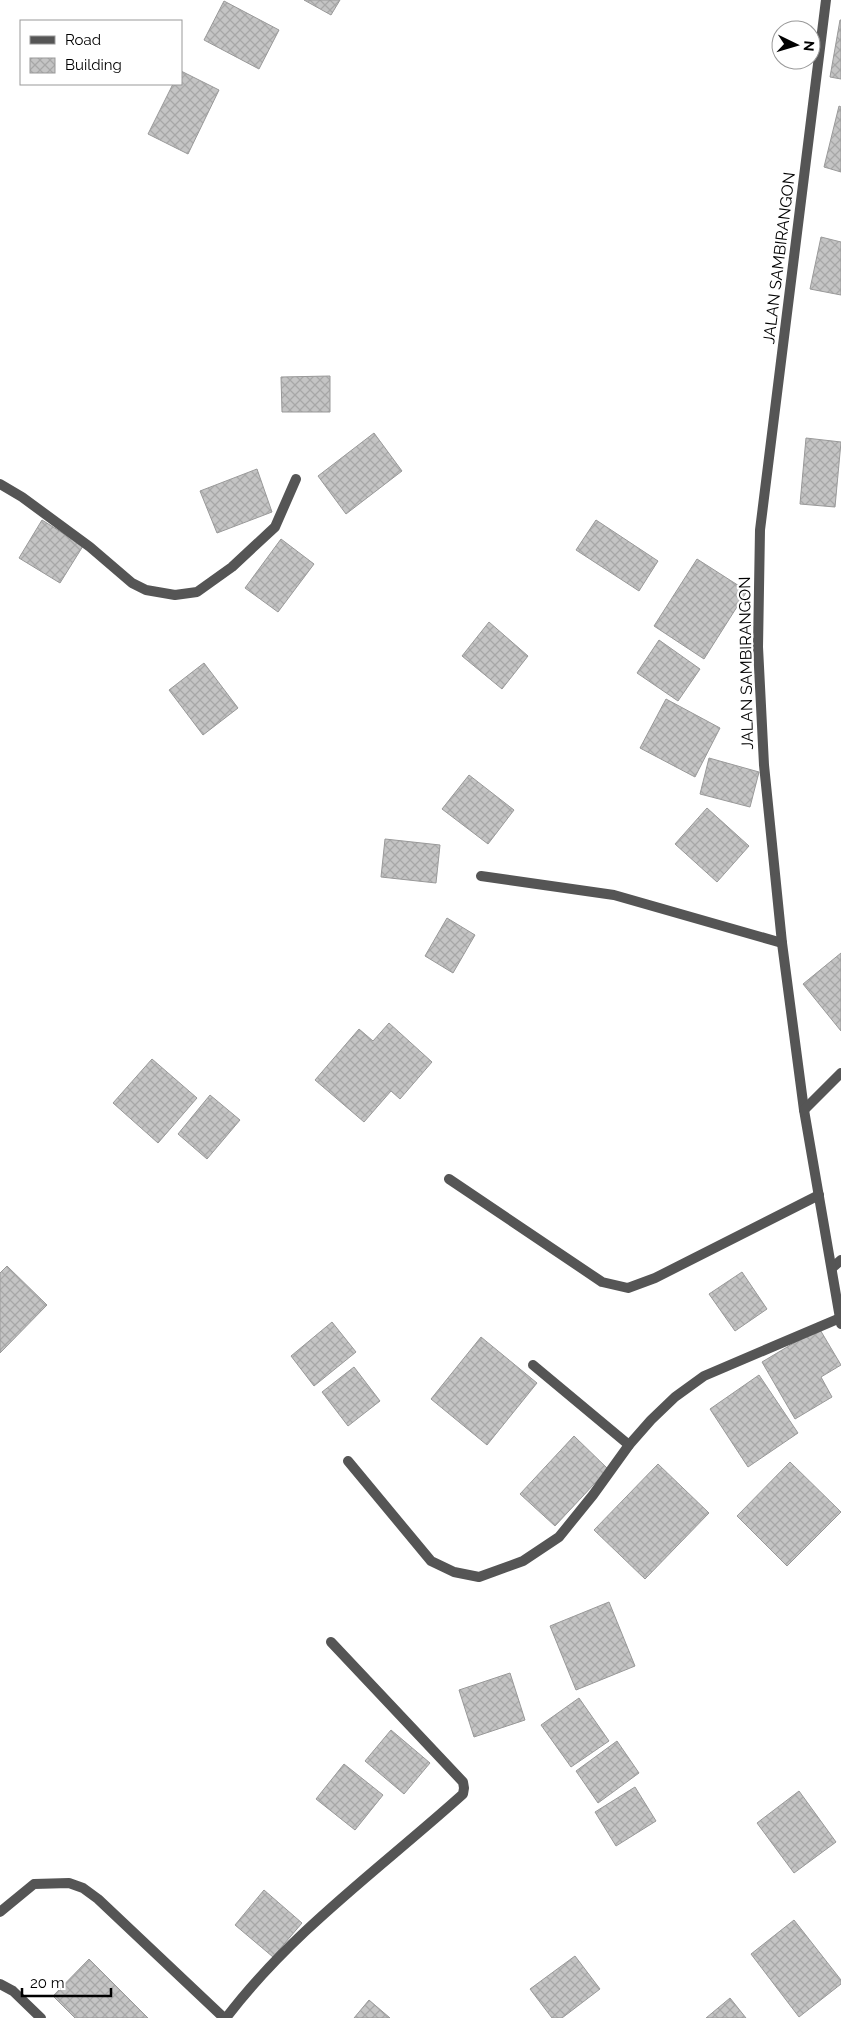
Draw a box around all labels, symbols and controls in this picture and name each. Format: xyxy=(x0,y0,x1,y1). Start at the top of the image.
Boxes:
legend xyxy=(20,20,182,85)
north arrow xyxy=(771,20,821,70)
text: Road xyxy=(65,31,101,49)
text: N xyxy=(801,40,817,52)
text: Building xyxy=(65,56,122,74)
street label: JALAN SAMBIRANGON xyxy=(759,171,799,345)
street label: JALAN SAMBIRANGON xyxy=(735,576,757,750)
scale bar xyxy=(22,1966,111,1998)
text: 20 m xyxy=(30,1974,65,1992)

